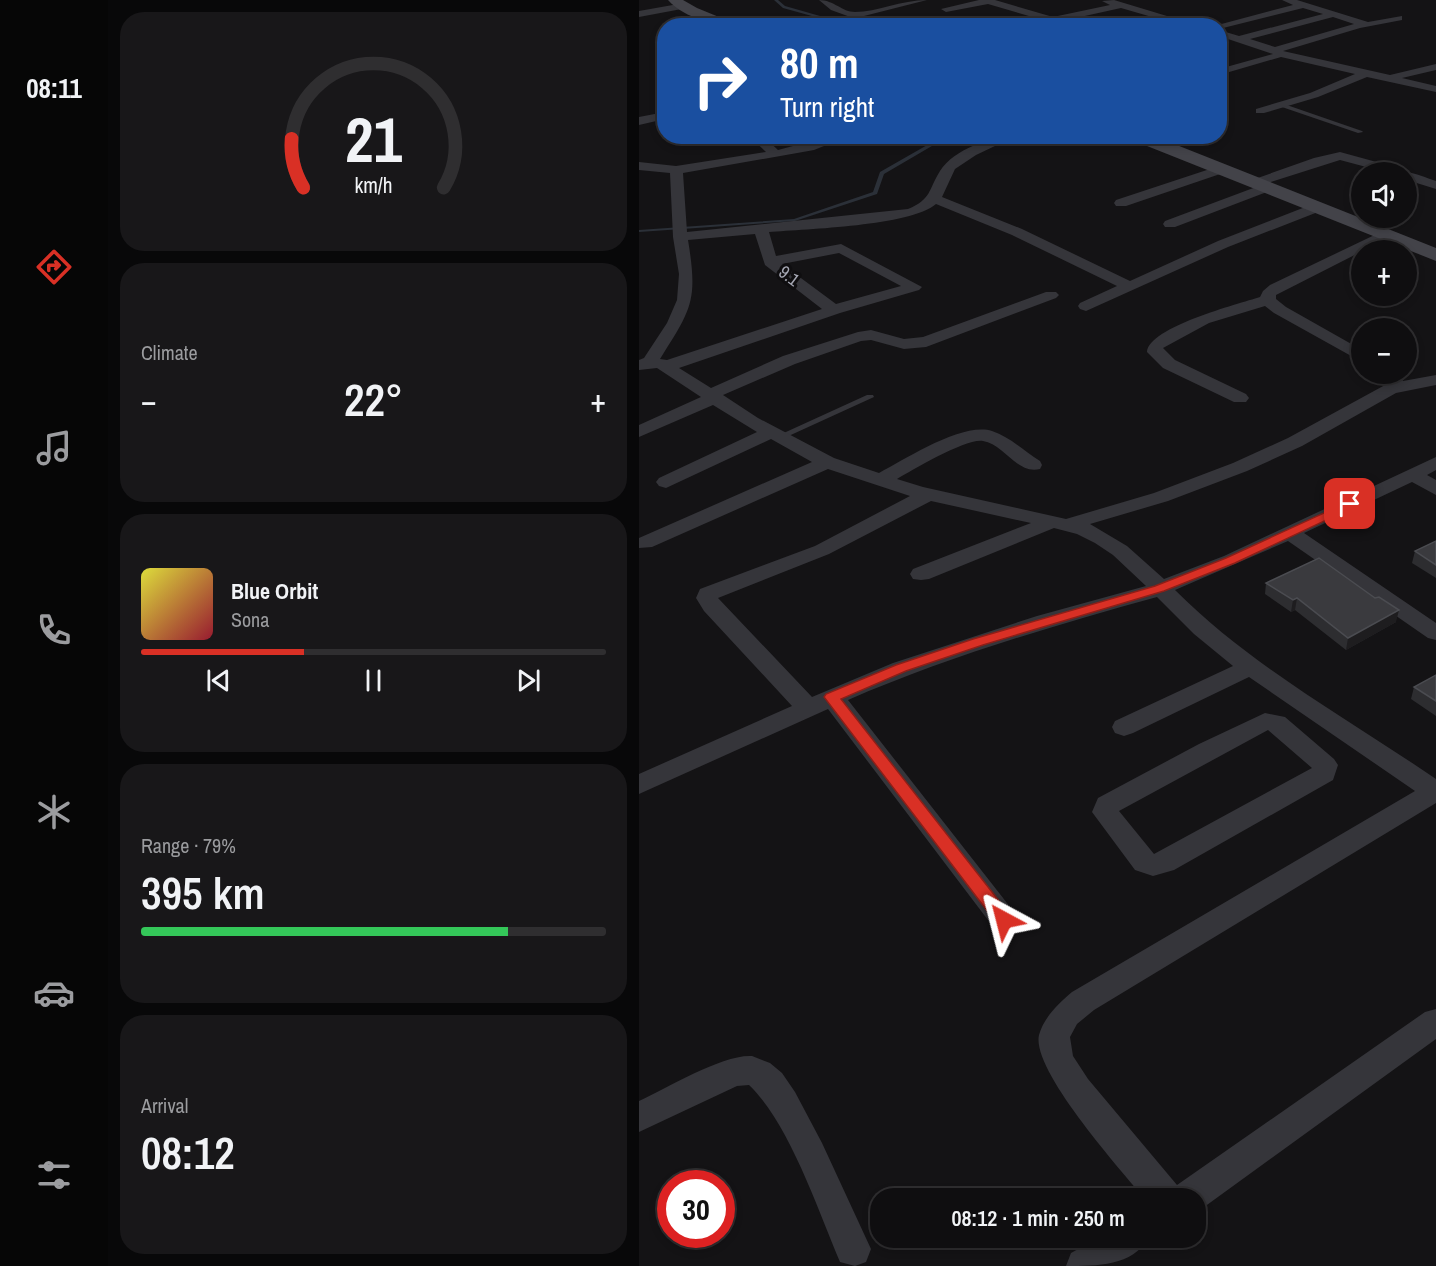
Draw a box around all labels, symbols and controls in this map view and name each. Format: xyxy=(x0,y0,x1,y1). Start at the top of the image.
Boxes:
text: 80 m xyxy=(780,35,859,91)
icon: right xyxy=(681,42,759,120)
text: 08:11 xyxy=(26,70,82,106)
text: Turn right xyxy=(780,89,874,125)
text: 21 xyxy=(345,98,402,182)
map controls xyxy=(1351,162,1417,384)
button: sound xyxy=(1351,162,1417,228)
text: km/h xyxy=(354,172,393,201)
button: + xyxy=(1351,240,1417,306)
icon: directions xyxy=(33,246,75,288)
street label: 9.1 xyxy=(774,259,806,292)
button: − xyxy=(1351,318,1417,384)
text: Climate xyxy=(141,339,198,366)
text: 22° xyxy=(344,369,403,430)
text: − xyxy=(141,378,157,422)
text: + xyxy=(590,378,606,422)
icon: music xyxy=(33,427,75,469)
pin xyxy=(1324,478,1375,529)
icon: arrive xyxy=(1333,487,1366,520)
text: Blue Orbit xyxy=(231,576,318,606)
text: Sona xyxy=(231,606,269,633)
icon: phone xyxy=(33,609,75,651)
icon: previous xyxy=(202,664,235,697)
icon: pause xyxy=(357,664,390,697)
icon: next xyxy=(512,664,545,697)
icon: climate xyxy=(33,791,75,833)
text: Range · 79% xyxy=(141,832,236,859)
text: 395 km xyxy=(141,862,265,923)
position arrow xyxy=(972,888,1036,952)
icon: car xyxy=(33,972,75,1014)
text: Arrival xyxy=(141,1092,188,1119)
text: 08:12 xyxy=(141,1122,235,1183)
icon: filters xyxy=(33,1154,75,1196)
speed limit sign: 30 xyxy=(657,1170,735,1248)
text: 08:12 · 1 min · 250 m xyxy=(951,1203,1125,1233)

